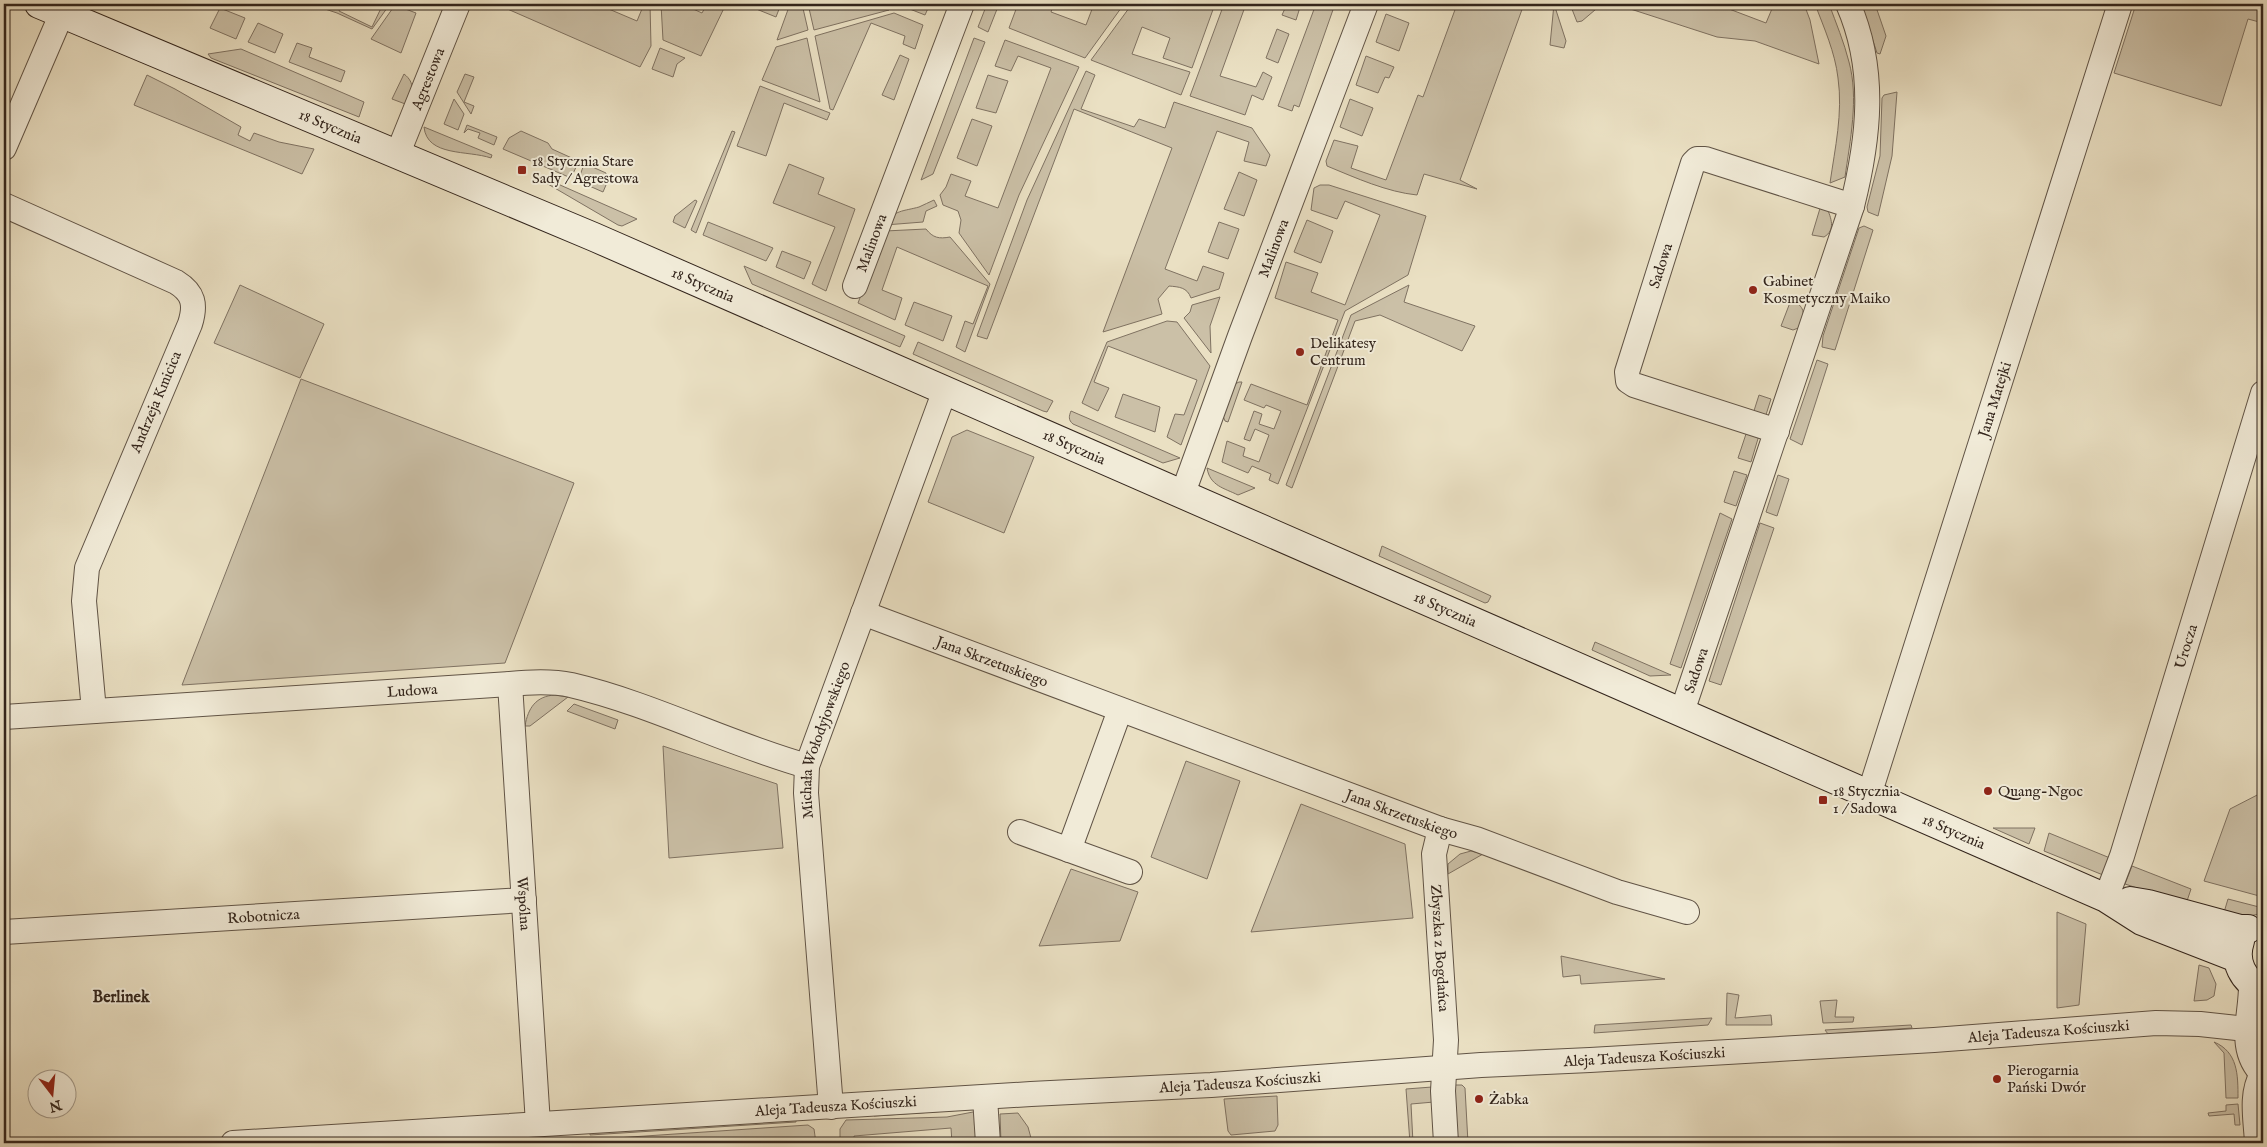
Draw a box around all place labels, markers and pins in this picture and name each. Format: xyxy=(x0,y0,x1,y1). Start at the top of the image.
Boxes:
place label: 18 Stycznia Stare Sady / Agrestowa xyxy=(532,152,639,188)
marker: 18 Stycznia Stare Sady / Agrestowa xyxy=(516,164,528,176)
place label: Gabinet Kosmetyczny Maiko xyxy=(1763,272,1890,308)
marker: Gabinet Kosmetyczny Maiko xyxy=(1747,284,1759,296)
place label: Delikatesy Centrum xyxy=(1310,334,1377,370)
marker: Delikatesy Centrum xyxy=(1294,346,1306,358)
place label: 18 Stycznia 1 / Sadowa xyxy=(1833,782,1900,818)
place label: Quang-Ngoc xyxy=(1998,782,2083,801)
marker: Quang-Ngoc xyxy=(1982,785,1994,797)
marker: 18 Stycznia 1 / Sadowa xyxy=(1817,794,1829,806)
place label: Pierogarnia Pański Dwór xyxy=(2007,1061,2086,1097)
marker: Pierogarnia Pański Dwór xyxy=(1991,1073,2003,1085)
place label: Żabka xyxy=(1489,1090,1529,1109)
marker: Żabka xyxy=(1473,1093,1485,1105)

